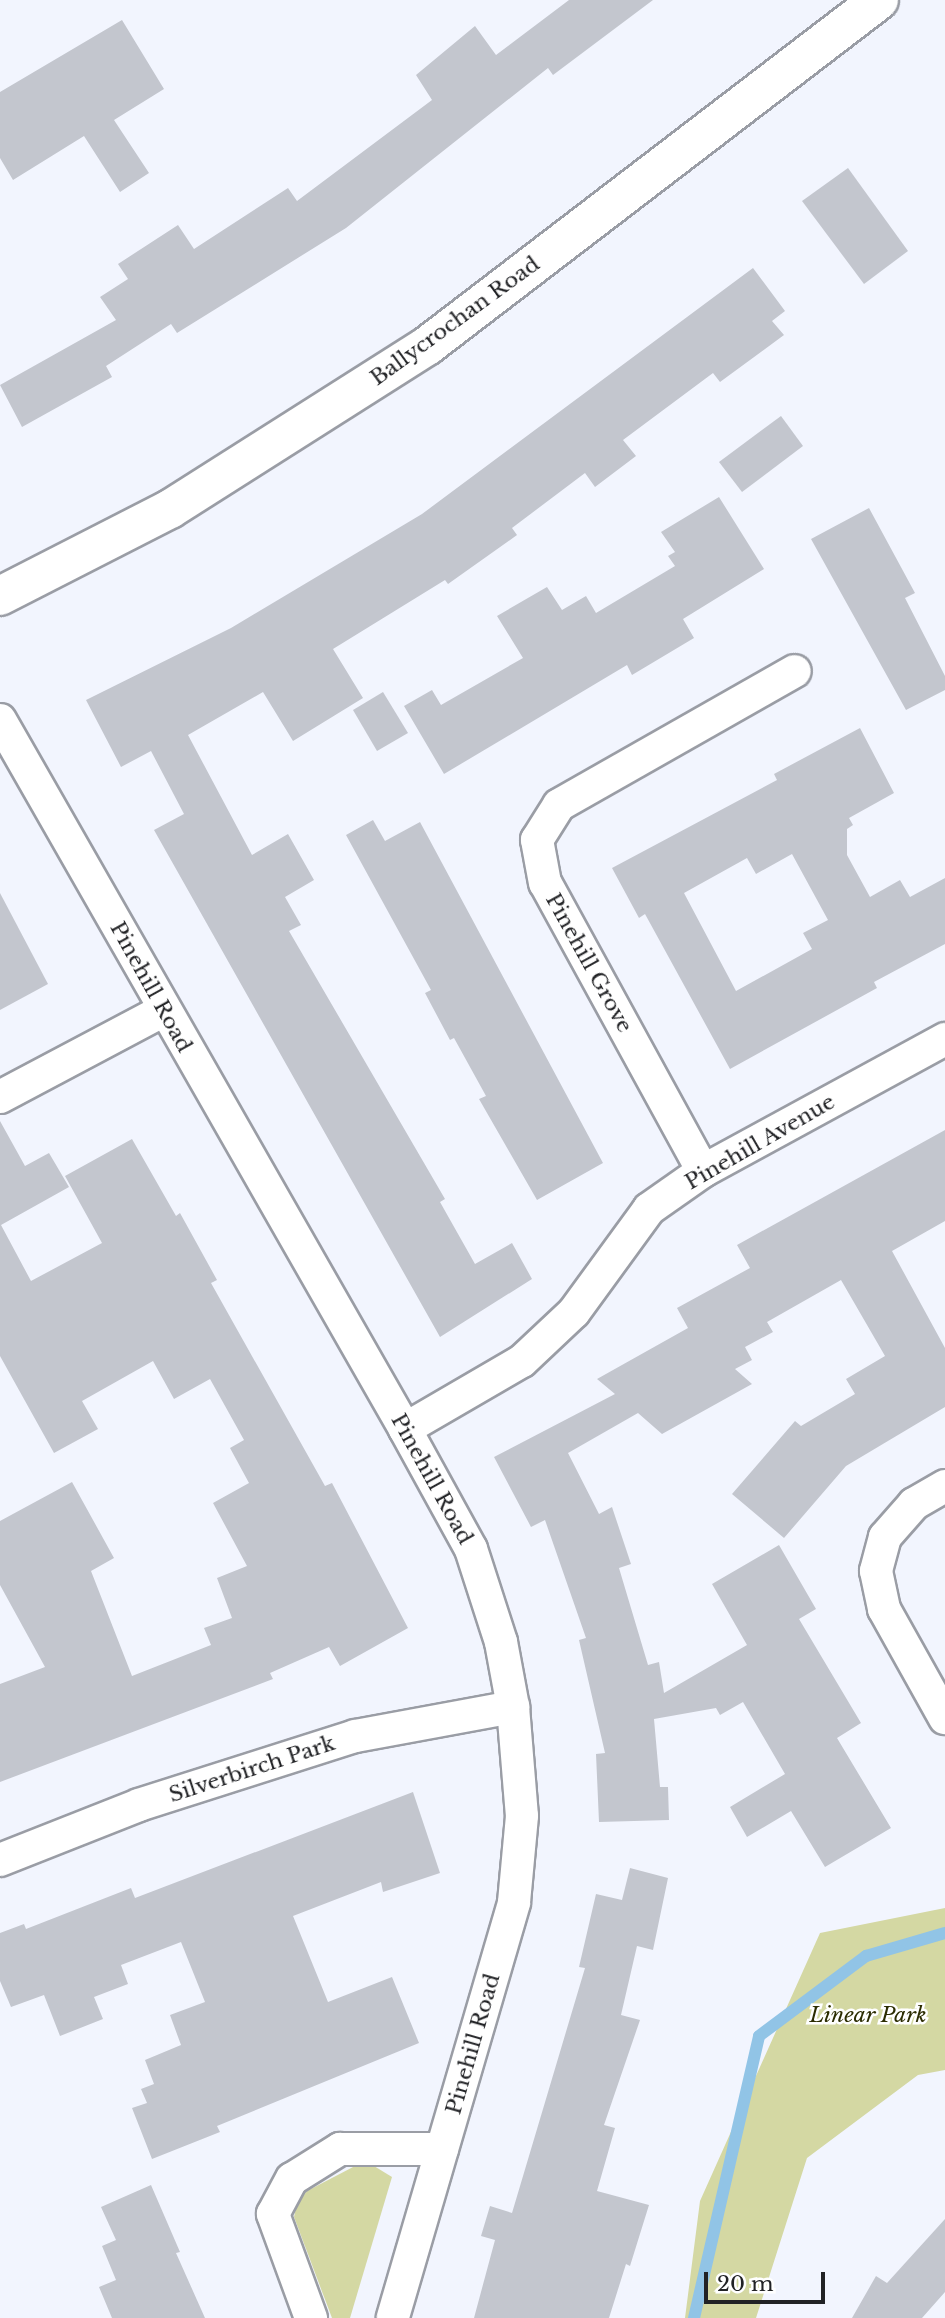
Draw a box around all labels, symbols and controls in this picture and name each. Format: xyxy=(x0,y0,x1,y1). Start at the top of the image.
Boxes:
street label: Ballycrochan Road xyxy=(366,251,544,391)
street label: Pinehill Grove xyxy=(540,889,638,1037)
street label: Pinehill Road xyxy=(105,917,197,1057)
street label: Pinehill Avenue xyxy=(680,1089,840,1195)
street label: Pinehill Road xyxy=(386,1409,478,1549)
street label: Silverbirch Park xyxy=(166,1730,338,1808)
street label: Pinehill Road xyxy=(441,1971,505,2117)
park label: Linear Park xyxy=(809,2002,927,2028)
scale bar xyxy=(707,2258,828,2302)
text: 20 m xyxy=(717,2271,774,2297)

